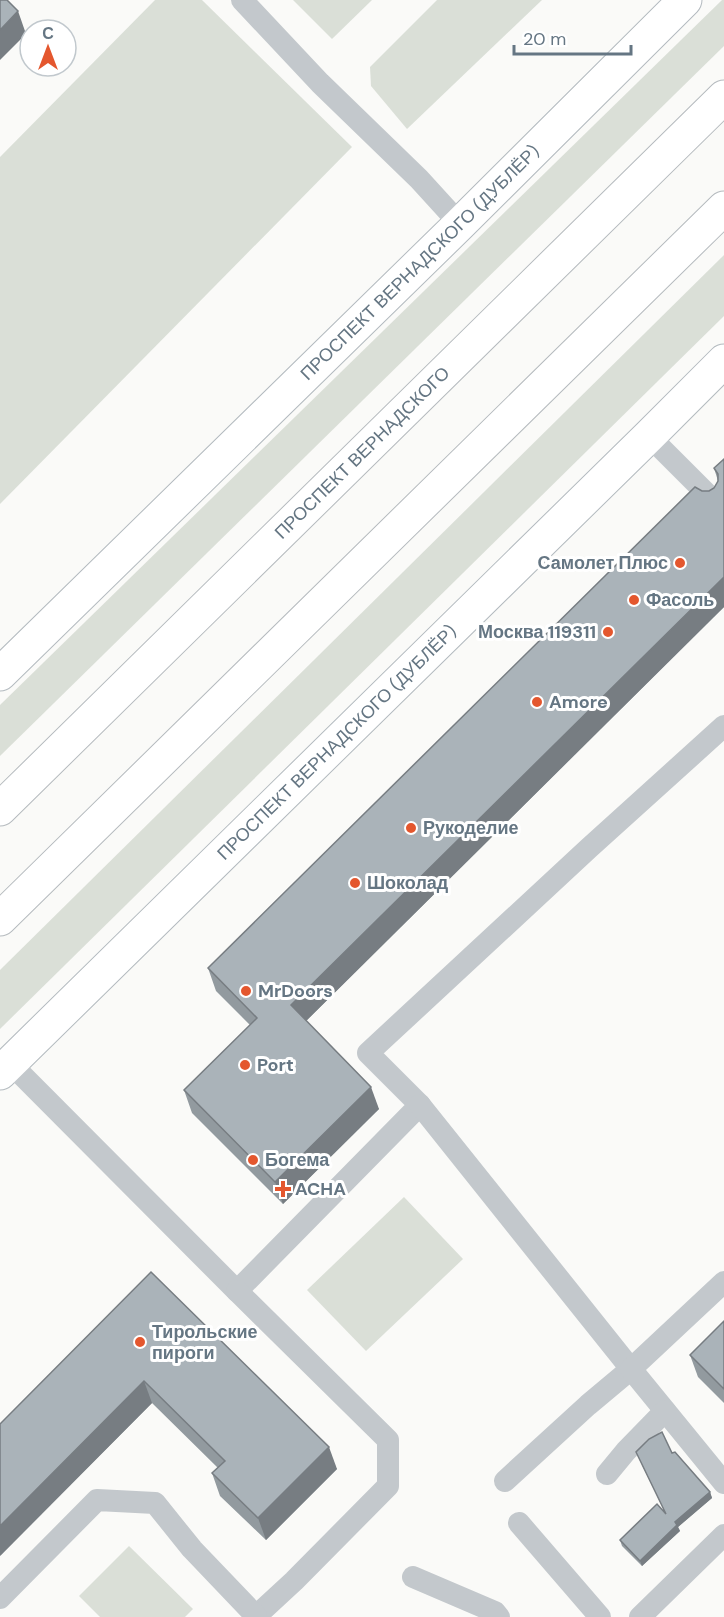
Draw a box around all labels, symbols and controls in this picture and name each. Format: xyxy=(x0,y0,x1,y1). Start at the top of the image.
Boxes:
north arrow xyxy=(18,18,78,78)
scale bar xyxy=(514,18,631,56)
text: С xyxy=(42,23,54,44)
text: 20 m xyxy=(523,27,566,51)
street label: ПРОСПЕКТ ВЕРНАДСКОГО (ДУБЛЁР) xyxy=(295,139,545,386)
street label: ПРОСПЕКТ ВЕРНАДСКОГО xyxy=(269,361,455,544)
place label: Самолет Плюс xyxy=(538,551,668,575)
marker: Самолет Плюс xyxy=(673,556,687,570)
place label: Фасоль xyxy=(646,588,714,612)
marker: Фасоль xyxy=(627,593,641,607)
street label: ПРОСПЕКТ ВЕРНАДСКОГО (ДУБЛЁР) xyxy=(212,619,462,865)
place label: Москва 119311 xyxy=(478,620,596,644)
marker: Москва 119311 xyxy=(601,625,615,639)
place label: Amore xyxy=(549,690,608,714)
marker: Amore xyxy=(530,695,544,709)
place label: Рукоделие xyxy=(423,816,519,840)
marker: Рукоделие xyxy=(404,821,418,835)
place label: Шоколад xyxy=(367,871,449,895)
marker: Шоколад xyxy=(348,876,362,890)
place label: MrDoors xyxy=(258,979,333,1003)
marker: MrDoors xyxy=(239,984,253,998)
place label: Port xyxy=(257,1053,294,1077)
marker: Port xyxy=(238,1058,252,1072)
place label: Богема xyxy=(265,1148,330,1172)
marker: Богема xyxy=(246,1153,260,1167)
place label: ACHA xyxy=(295,1177,346,1201)
marker: ACHA xyxy=(276,1182,290,1196)
place label: Тирольские пироги xyxy=(152,1320,258,1365)
marker: Тирольские пироги xyxy=(133,1335,147,1349)

